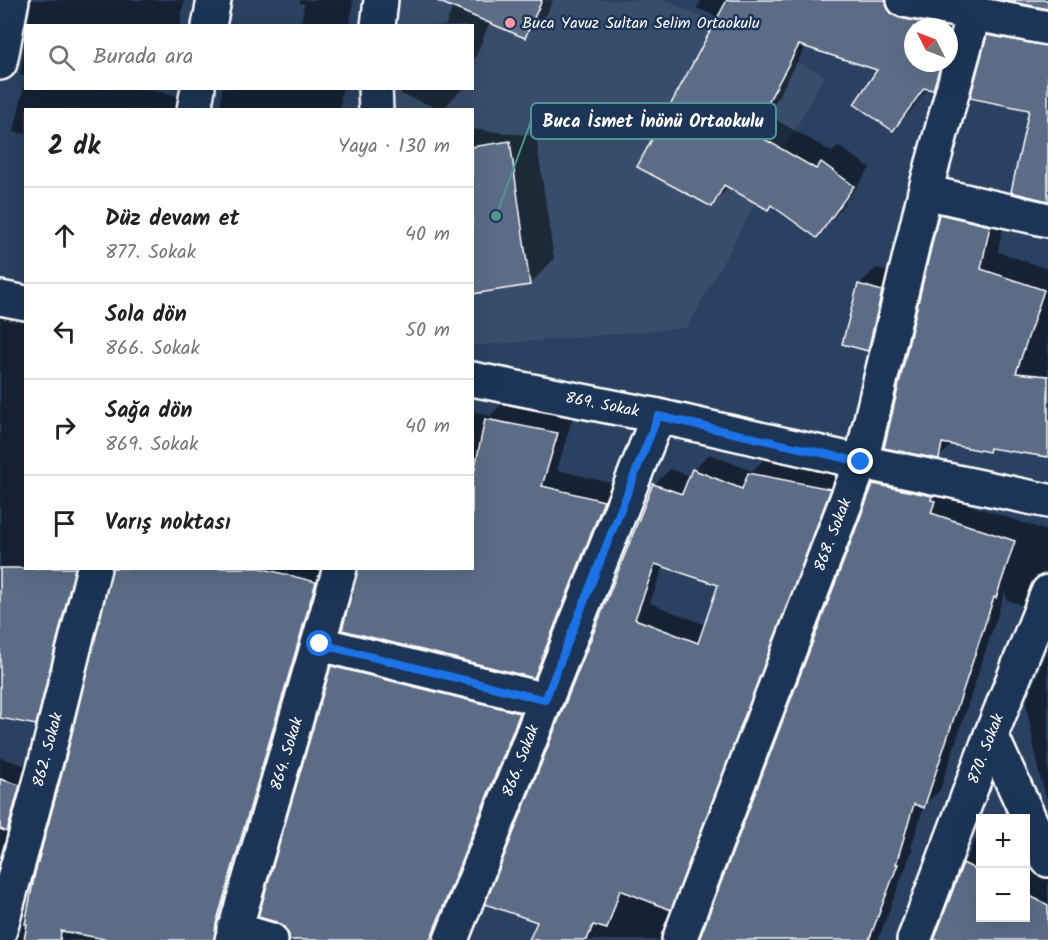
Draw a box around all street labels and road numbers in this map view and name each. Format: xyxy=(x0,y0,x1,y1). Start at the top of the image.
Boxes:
street label: 869. Sokak xyxy=(563,386,642,425)
street label: 868. Sokak xyxy=(808,494,859,575)
street label: 862. Sokak xyxy=(26,709,70,790)
street label: 870. Sokak xyxy=(961,710,1011,788)
street label: 864. Sokak xyxy=(264,714,310,794)
street label: 866. Sokak xyxy=(496,721,546,801)

